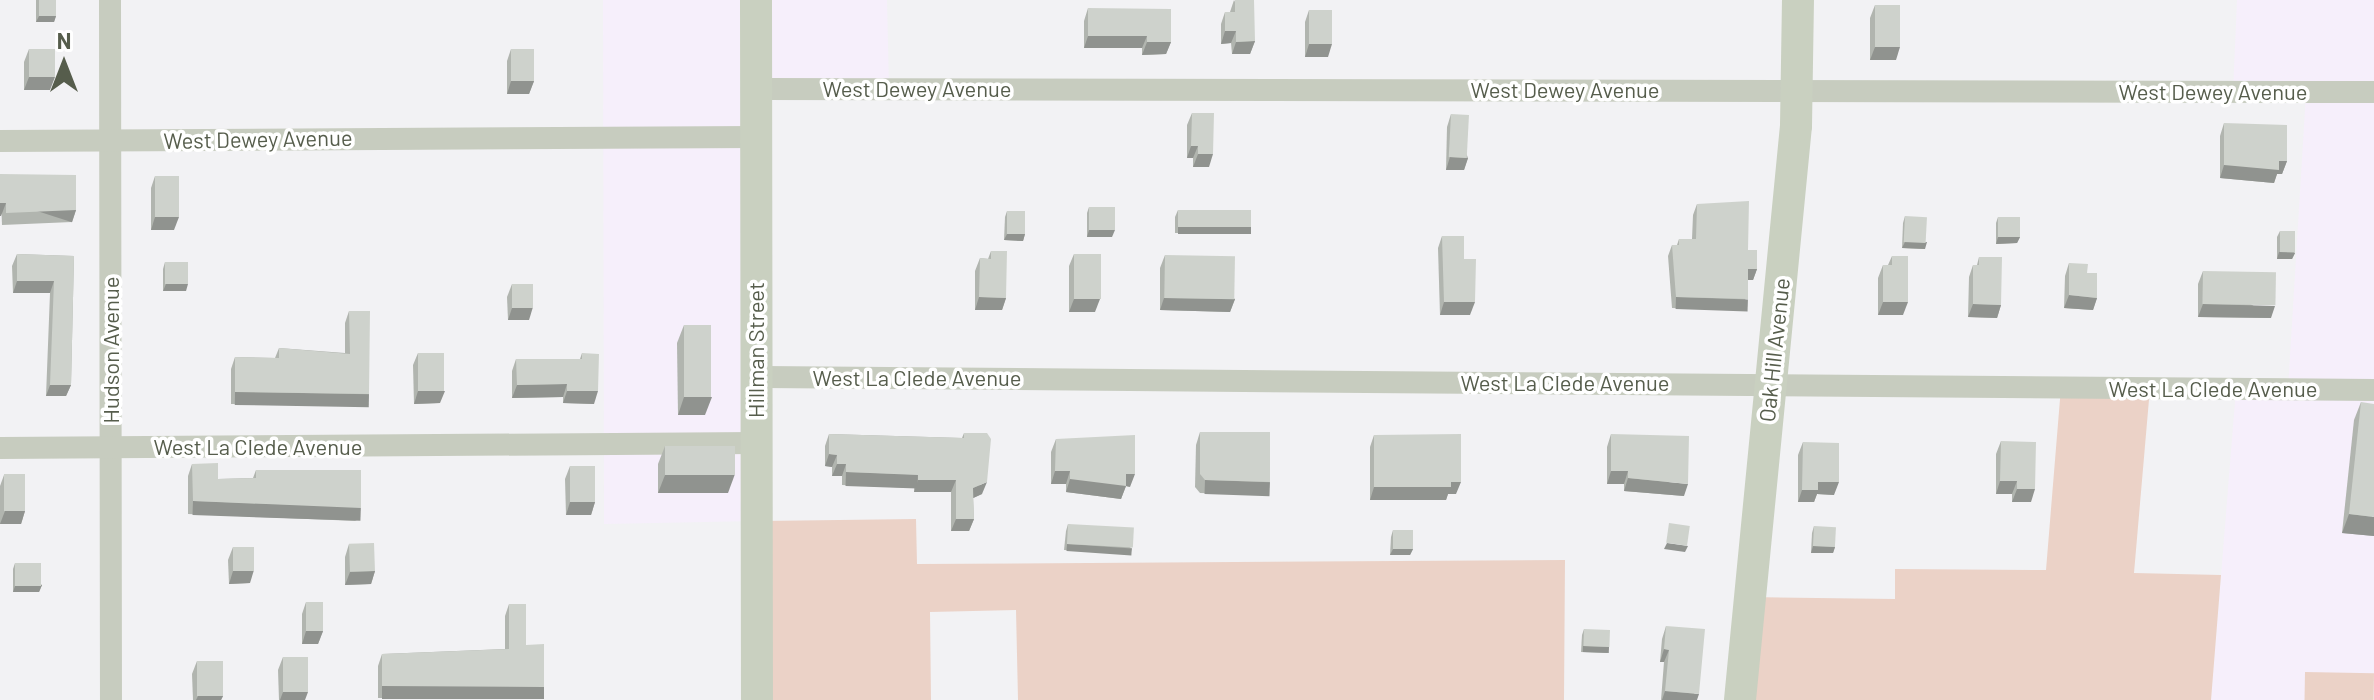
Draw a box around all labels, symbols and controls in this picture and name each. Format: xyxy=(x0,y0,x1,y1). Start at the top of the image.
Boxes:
north arrow xyxy=(24,24,104,104)
text: N xyxy=(57,27,71,53)
street label: West Dewey Avenue xyxy=(822,76,1012,102)
street label: West Dewey Avenue xyxy=(1470,77,1660,103)
street label: West Dewey Avenue xyxy=(2118,79,2308,105)
street label: West Dewey Avenue xyxy=(163,124,353,154)
street label: Hudson Avenue xyxy=(98,277,124,423)
street label: Oak Hill Avenue xyxy=(1753,277,1795,423)
street label: Hillman Street xyxy=(743,282,769,418)
street label: West La Clede Avenue xyxy=(812,365,1022,391)
street label: West La Clede Avenue xyxy=(1460,370,1670,396)
street label: West La Clede Avenue xyxy=(2108,376,2318,402)
street label: West La Clede Avenue xyxy=(153,434,363,460)

